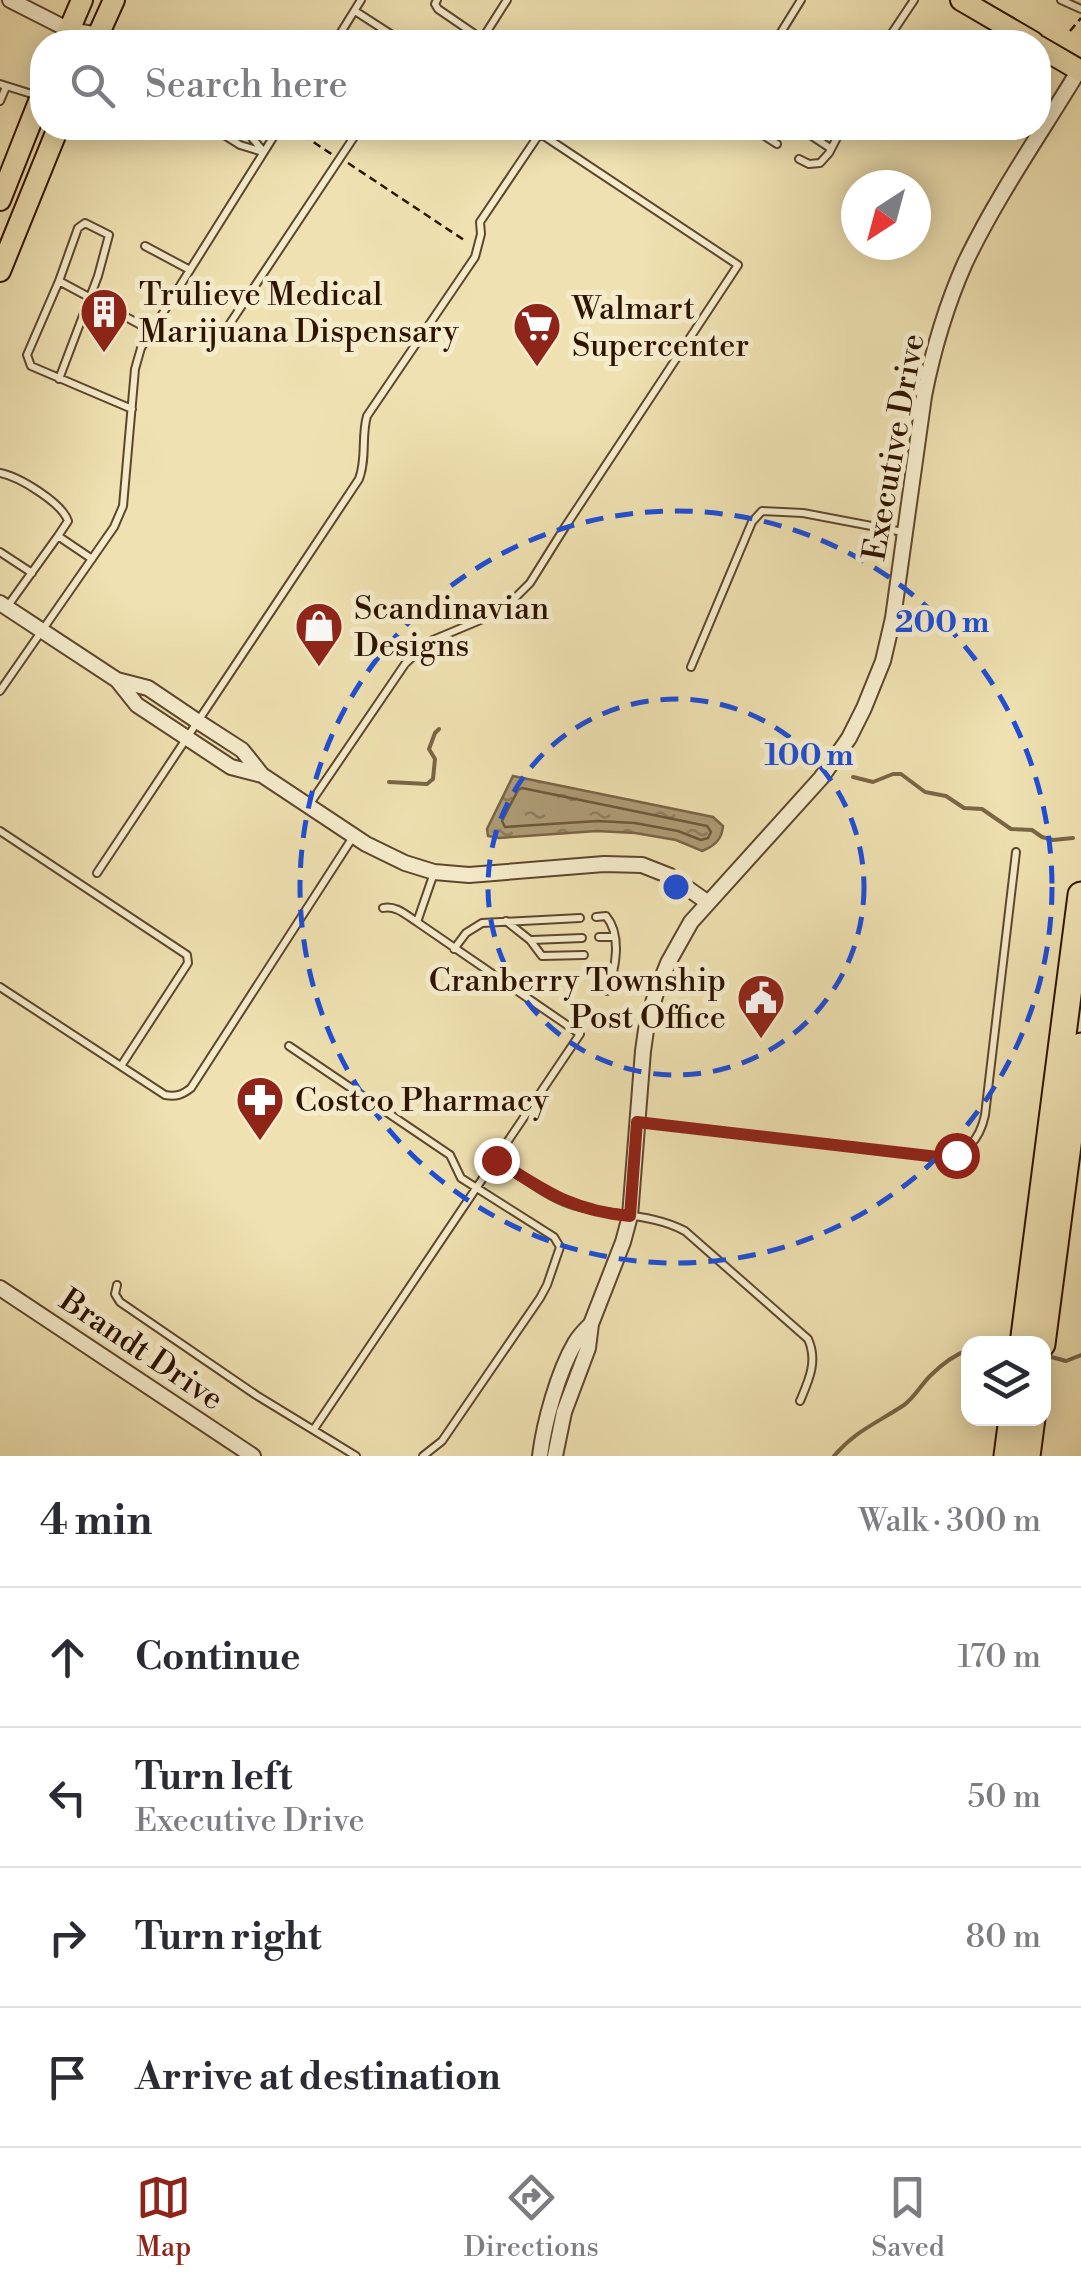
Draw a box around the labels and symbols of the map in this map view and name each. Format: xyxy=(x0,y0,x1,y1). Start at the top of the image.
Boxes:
north arrow xyxy=(841,170,931,260)
place label: Trulieve Medical Marijuana Dispensary xyxy=(139,275,459,352)
building icon: Trulieve Medical Marijuana Dispensary xyxy=(78,286,130,354)
place label: Walmart Supercenter xyxy=(571,289,749,366)
supermarket icon: Walmart Supercenter xyxy=(511,300,563,368)
street label: Executive Drive xyxy=(854,331,934,564)
place label: Scandinavian Designs xyxy=(354,589,549,666)
shop icon: Scandinavian Designs xyxy=(293,600,345,668)
text: 200 m xyxy=(895,604,989,642)
text: 100 m xyxy=(764,737,854,775)
centre of rings xyxy=(658,869,694,905)
place label: Cranberry Township Post Office xyxy=(429,961,726,1038)
public building icon: Cranberry Township Post Office xyxy=(735,972,787,1040)
pharmacy icon: Costco Pharmacy xyxy=(234,1074,286,1142)
place label: Costco Pharmacy xyxy=(295,1081,549,1121)
route start xyxy=(934,1133,980,1179)
route end xyxy=(474,1138,520,1184)
street label: Brandt Drive xyxy=(51,1280,231,1419)

